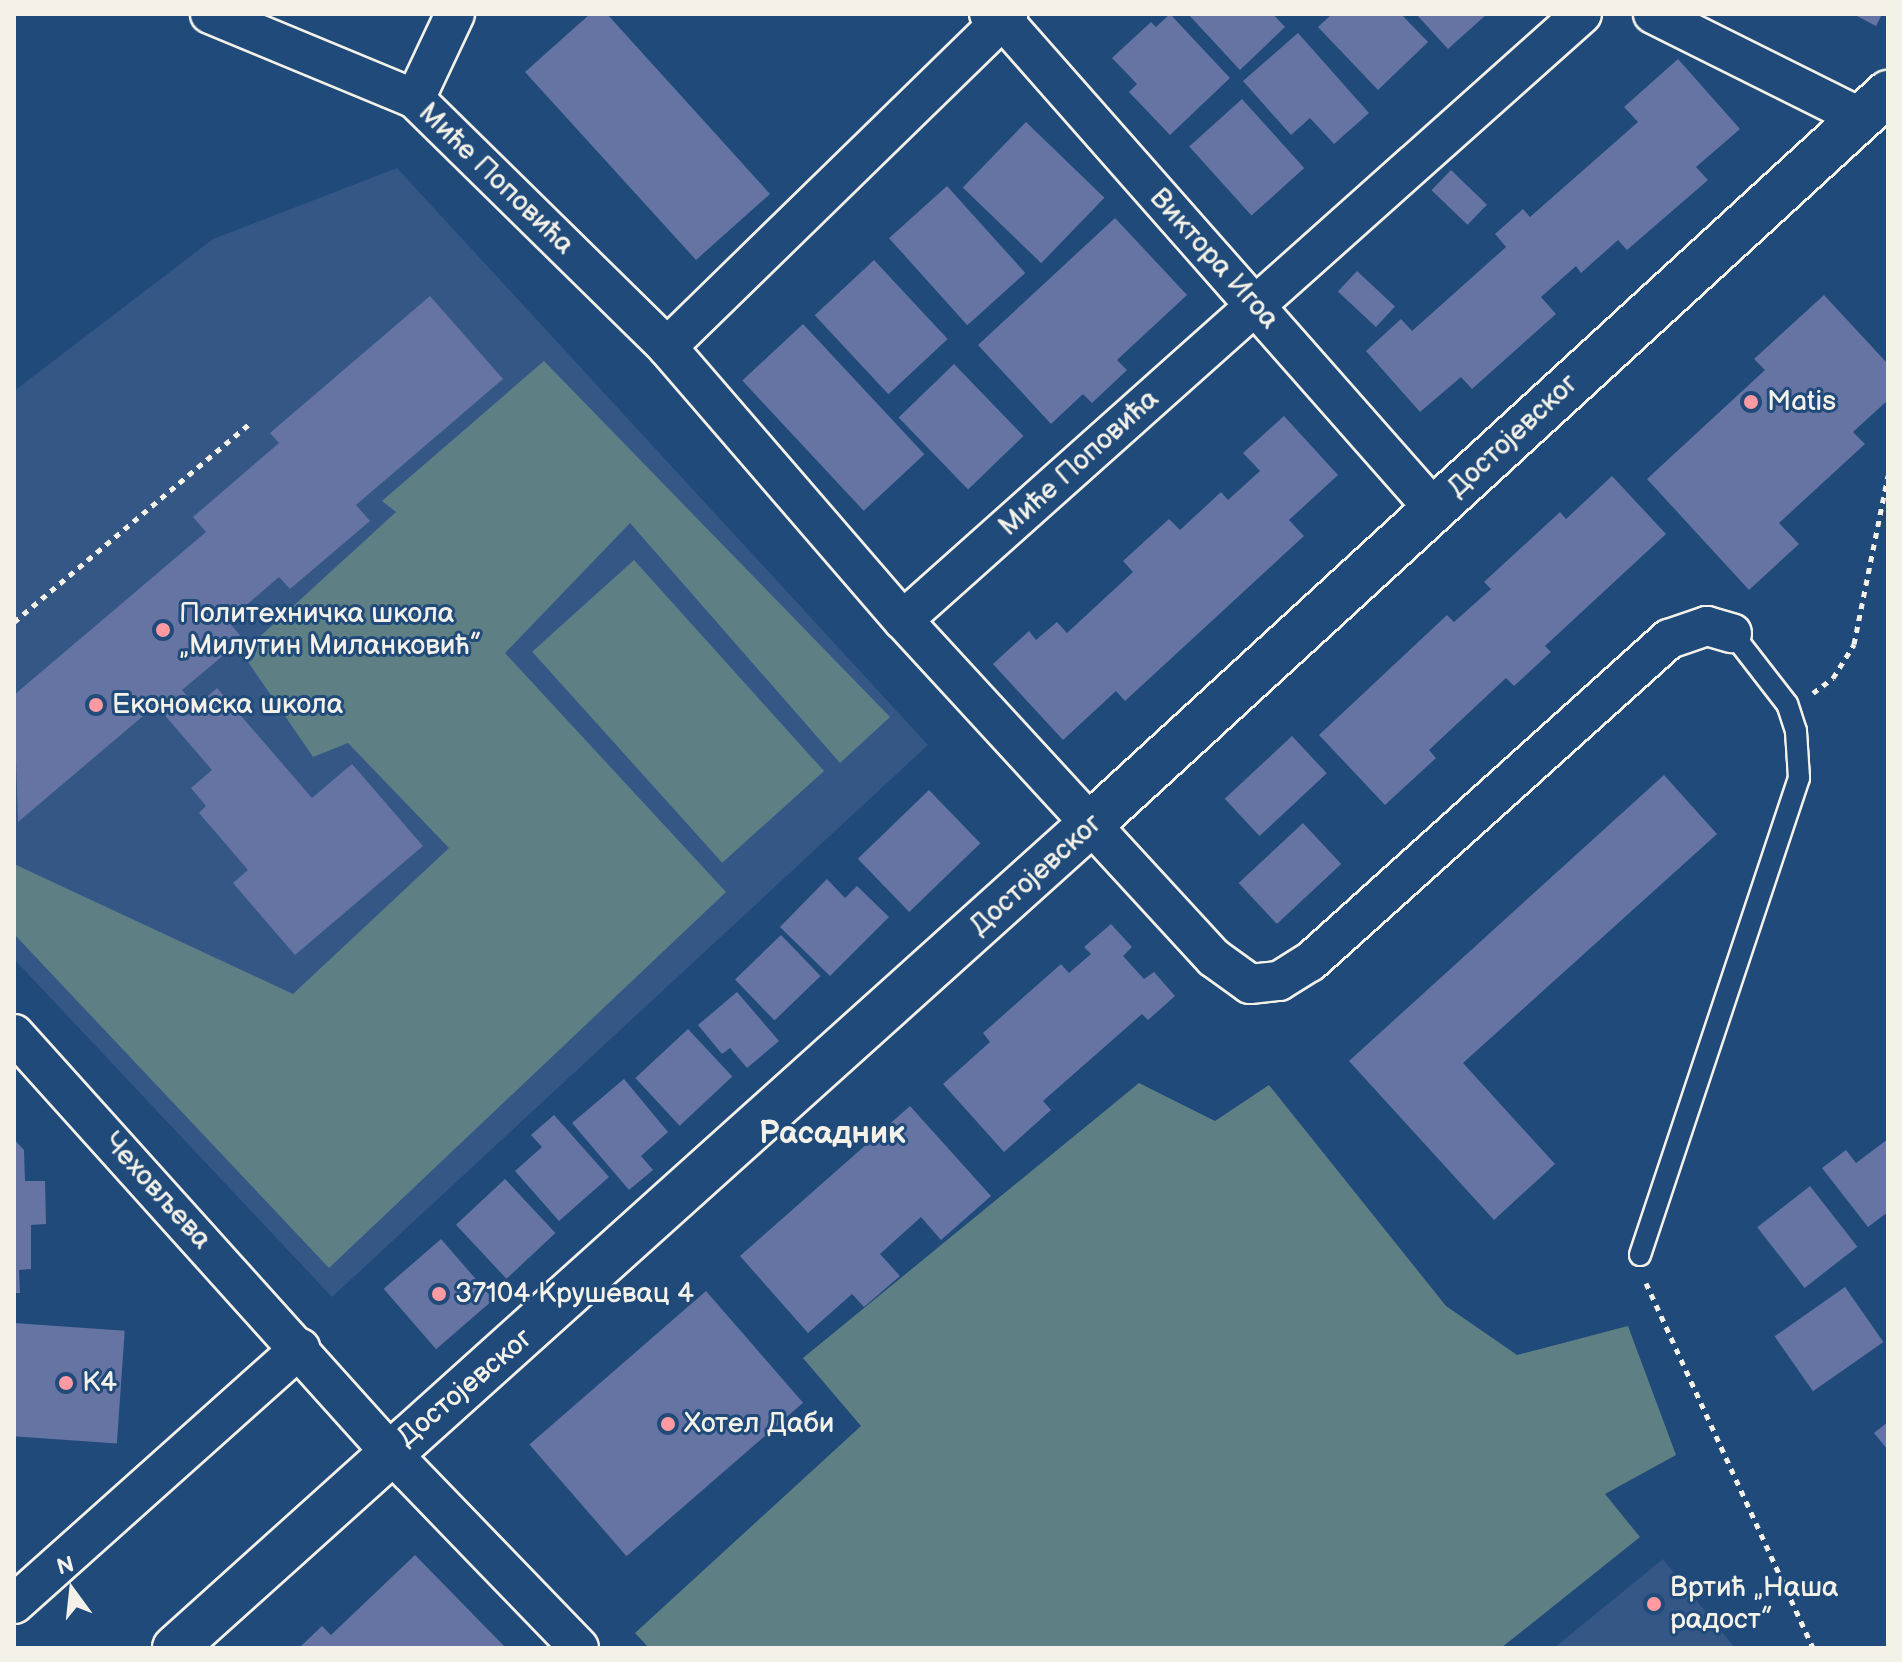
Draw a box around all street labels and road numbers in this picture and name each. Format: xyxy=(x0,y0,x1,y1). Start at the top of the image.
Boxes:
street label: Миће Поповића xyxy=(411,96,581,262)
street label: Виктора Игоа xyxy=(1142,182,1286,336)
street label: Достојевског xyxy=(1441,367,1585,505)
street label: Миће Поповића xyxy=(992,382,1166,544)
street label: Достојевског xyxy=(963,807,1109,943)
street label: Чеховљева xyxy=(96,1126,218,1256)
street label: Достојевског xyxy=(391,1322,539,1454)

